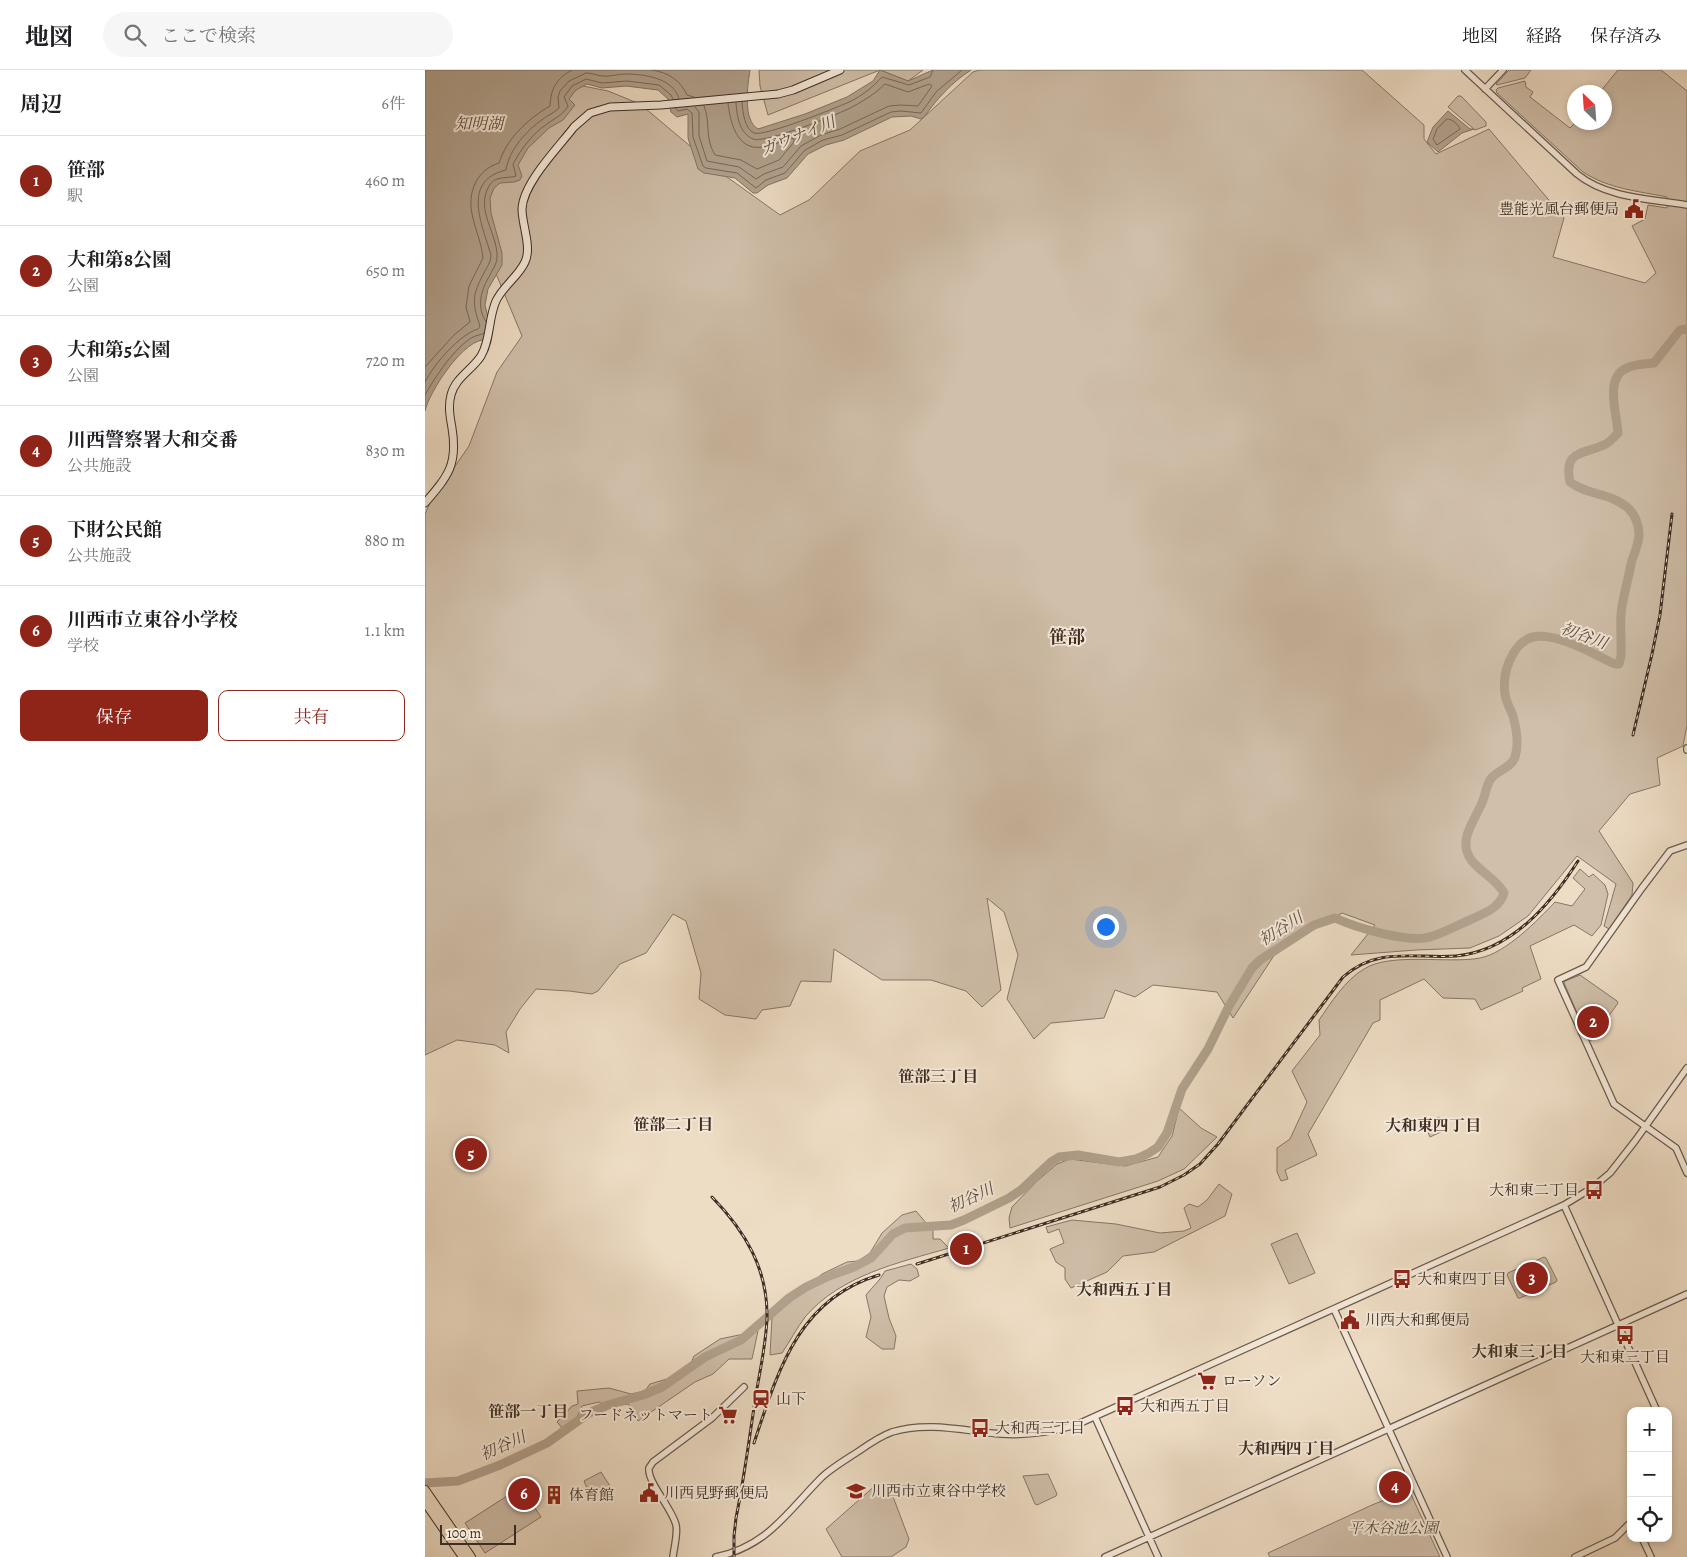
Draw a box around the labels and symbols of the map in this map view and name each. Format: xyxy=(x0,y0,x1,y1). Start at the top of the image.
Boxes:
north arrow xyxy=(1567,85,1612,130)
water label: ガウナイ川 xyxy=(757,110,841,161)
water label: 知明湖 xyxy=(455,113,506,135)
public building icon: 豊能光風台郵便局 xyxy=(1623,198,1645,220)
place label: 豊能光風台郵便局 xyxy=(1499,199,1619,219)
water label: 初谷川 xyxy=(1558,617,1612,655)
district label: 笹部 xyxy=(1049,625,1085,649)
water label: 初谷川 xyxy=(1255,906,1309,951)
your location xyxy=(1093,914,1119,940)
pin: 2 xyxy=(1577,1003,1609,1041)
district label: 笹部三丁目 xyxy=(898,1066,978,1088)
district label: 笹部二丁目 xyxy=(633,1114,713,1136)
district label: 大和東四丁目 xyxy=(1385,1115,1481,1137)
pin: 5 xyxy=(455,1135,487,1173)
water label: 初谷川 xyxy=(945,1177,999,1218)
bus stop icon: 大和東二丁目 xyxy=(1583,1179,1605,1201)
place label: 大和東二丁目 xyxy=(1489,1180,1579,1200)
pin: 1 xyxy=(950,1230,982,1268)
pin: 3 xyxy=(1516,1259,1548,1297)
bus stop icon: 大和東四丁目 xyxy=(1391,1268,1413,1290)
place label: 大和東四丁目 xyxy=(1417,1269,1507,1289)
district label: 大和西五丁目 xyxy=(1076,1279,1172,1301)
public building icon: 川西大和郵便局 xyxy=(1339,1309,1361,1331)
place label: 川西大和郵便局 xyxy=(1365,1310,1470,1330)
bus stop icon: 大和東三丁目 xyxy=(1614,1324,1636,1346)
district label: 大和東三丁目 xyxy=(1471,1341,1567,1363)
place label: 大和東三丁目 xyxy=(1580,1347,1670,1367)
supermarket icon: ローソン xyxy=(1196,1370,1218,1392)
place label: ローソン xyxy=(1222,1371,1281,1391)
station icon: 山下 xyxy=(750,1388,772,1410)
place label: 山下 xyxy=(776,1389,806,1409)
bus stop icon: 大和西五丁目 xyxy=(1114,1395,1136,1417)
place label: 大和西五丁目 xyxy=(1140,1396,1230,1416)
district label: 笹部一丁目 xyxy=(488,1401,568,1423)
supermarket icon: フードネットマート xyxy=(717,1404,739,1426)
place label: フードネットマート xyxy=(579,1405,713,1425)
bus stop icon: 大和西三丁目 xyxy=(969,1417,991,1439)
place label: 大和西三丁目 xyxy=(995,1418,1085,1438)
water label: 初谷川 xyxy=(477,1425,531,1466)
district label: 大和西四丁目 xyxy=(1238,1438,1334,1460)
pin: 4 xyxy=(1379,1468,1411,1506)
pin: 6 xyxy=(508,1475,540,1513)
school or university icon: 川西市立東谷中学校 xyxy=(845,1480,867,1502)
place label: 川西市立東谷中学校 xyxy=(871,1481,1006,1501)
public building icon: 川西見野郵便局 xyxy=(638,1482,660,1504)
place label: 川西見野郵便局 xyxy=(664,1483,769,1503)
building icon: 体育館 xyxy=(543,1484,565,1506)
place label: 体育館 xyxy=(569,1485,614,1505)
park label: 平木谷池公園 xyxy=(1348,1518,1441,1538)
scale bar xyxy=(440,1522,516,1545)

